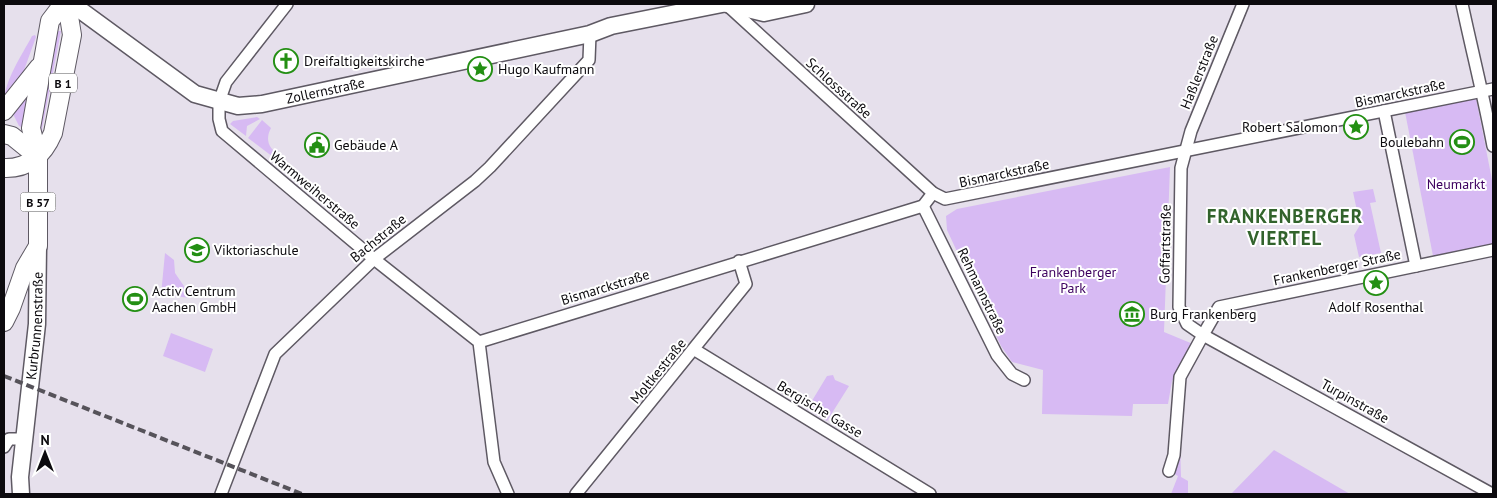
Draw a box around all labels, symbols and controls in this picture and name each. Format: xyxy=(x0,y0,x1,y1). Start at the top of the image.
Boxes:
street label: Haßlerstraße xyxy=(1176,32,1222,112)
church icon: Dreifaltigkeitskirche xyxy=(273,48,299,74)
place label: Dreifaltigkeitskirche xyxy=(304,52,425,70)
street label: Schlossstraße xyxy=(802,54,876,122)
place icon: Hugo Kaufmann xyxy=(467,56,493,82)
place label: Hugo Kaufmann xyxy=(498,60,594,78)
street label: Zollernstraße xyxy=(284,73,366,108)
road number: B 1 xyxy=(49,74,77,92)
street label: Bismarckstraße xyxy=(1353,75,1447,111)
place icon: Robert Salomon xyxy=(1343,114,1369,140)
place label: Robert Salomon xyxy=(1242,118,1338,136)
sports icon: Boulebahn xyxy=(1449,129,1475,155)
public building icon: Gebäude A xyxy=(304,132,330,158)
place label: Boulebahn xyxy=(1380,133,1444,151)
place label: Gebäude A xyxy=(334,136,399,154)
street label: Warmweiherstraße xyxy=(266,147,364,233)
street label: Bismarckstraße xyxy=(957,155,1051,191)
park label: Neumarkt xyxy=(1427,175,1486,193)
road number: B 57 xyxy=(20,192,56,212)
street label: Goffartstraße xyxy=(1155,204,1175,284)
district label: FRANKENBERGER VIERTEL xyxy=(1207,204,1363,250)
street label: Bachstraße xyxy=(346,210,410,266)
school or university icon: Viktoriaschule xyxy=(184,237,210,263)
place label: Viktoriaschule xyxy=(213,241,299,259)
street label: Rehmannstraße xyxy=(953,245,1011,337)
street label: Frankenberger Straße xyxy=(1272,245,1402,289)
park label: Frankenberger Park xyxy=(1030,263,1117,297)
street label: Bismarckstraße xyxy=(559,265,651,309)
place icon: Adolf Rosenthal xyxy=(1363,270,1389,296)
street label: Kurbrunnenstraße xyxy=(22,272,47,381)
place label: Activ Centrum Aachen GmbH xyxy=(152,282,237,316)
sports icon: Activ Centrum Aachen GmbH xyxy=(122,286,148,312)
place label: Adolf Rosenthal xyxy=(1329,298,1423,316)
museum icon: Burg Frankenberg xyxy=(1119,301,1145,327)
place label: Burg Frankenberg xyxy=(1150,305,1257,323)
street label: Moltkestraße xyxy=(626,335,690,407)
street label: Turpinstraße xyxy=(1318,375,1392,427)
street label: Bergische Gasse xyxy=(774,376,866,442)
north arrow xyxy=(20,428,70,478)
text: N xyxy=(40,431,50,449)

